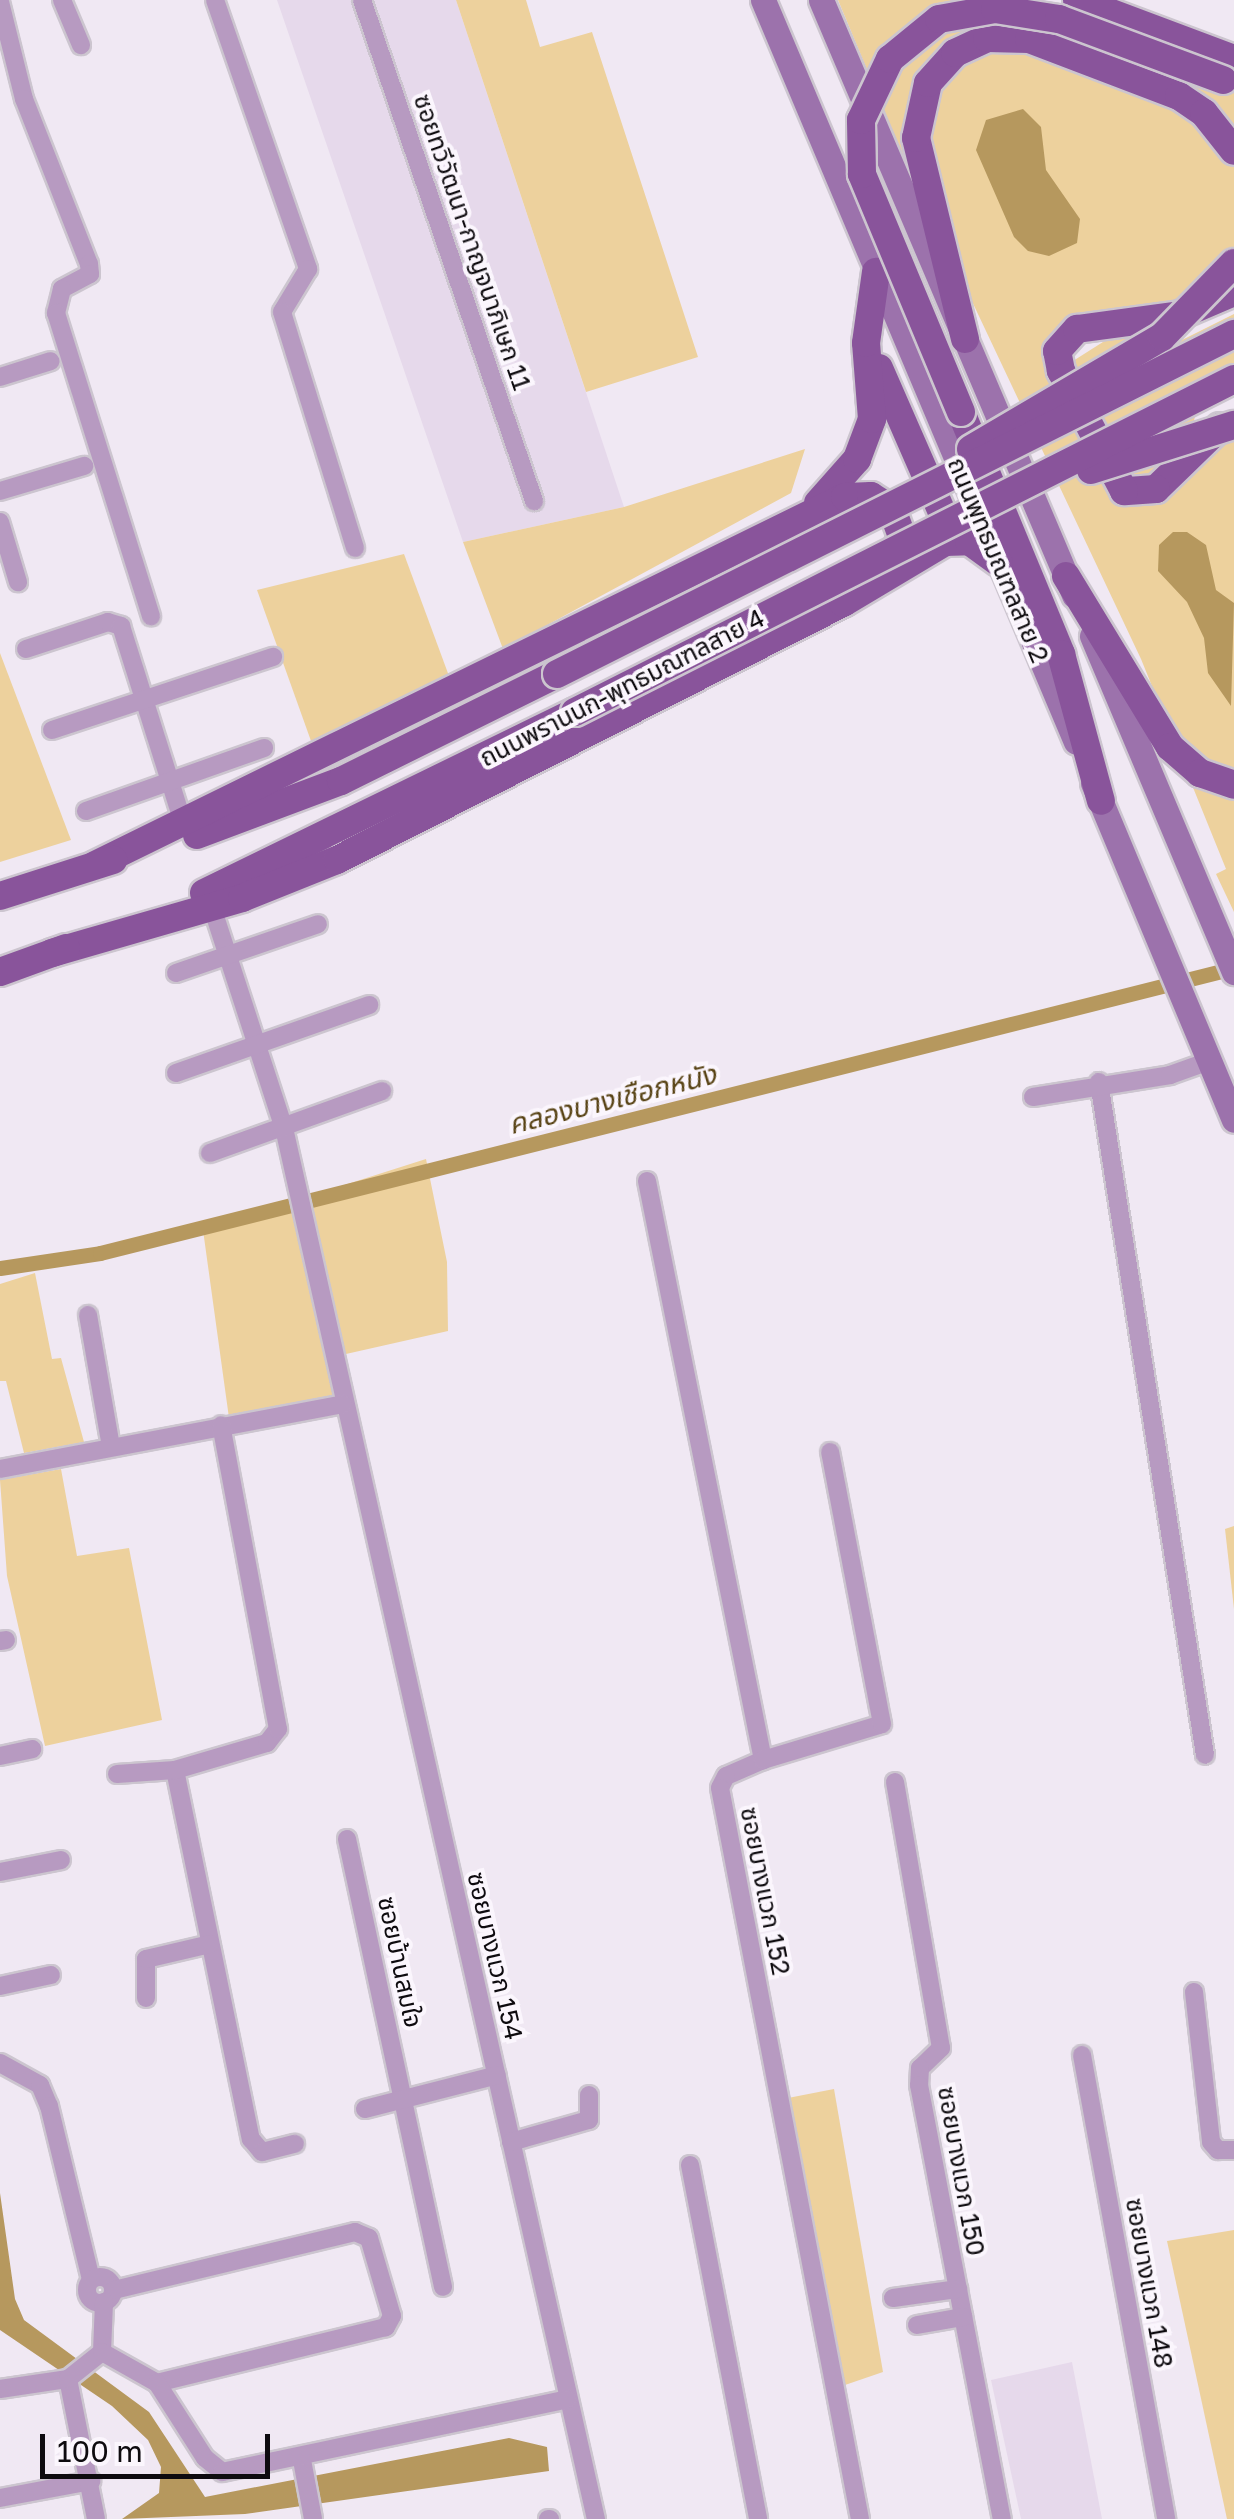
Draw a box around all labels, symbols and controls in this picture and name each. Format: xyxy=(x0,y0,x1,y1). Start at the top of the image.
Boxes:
street label: ซอยทวีวัฒนา-กาญจนาภิเษก 11 xyxy=(407,90,537,394)
street label: ถนนพุทธมณฑลสาย 2 xyxy=(941,453,1055,667)
street label: ถนนพรานนก-พุทธมณฑลสาย 4 xyxy=(475,603,769,773)
water label: คลองบางเชือกหนัง xyxy=(505,1057,719,1141)
street label: ซอยบางแวก 152 xyxy=(734,1805,796,1977)
street label: ซอยบางแวก 154 xyxy=(461,1869,529,2043)
street label: ซอยบ้านสมใจ xyxy=(371,1894,429,2030)
street label: ซอยบางแวก 150 xyxy=(931,2084,991,2258)
street label: ซอยบางแวก 148 xyxy=(1119,2196,1179,2370)
scale bar xyxy=(45,2414,275,2476)
text: 100 m xyxy=(57,2433,143,2469)

